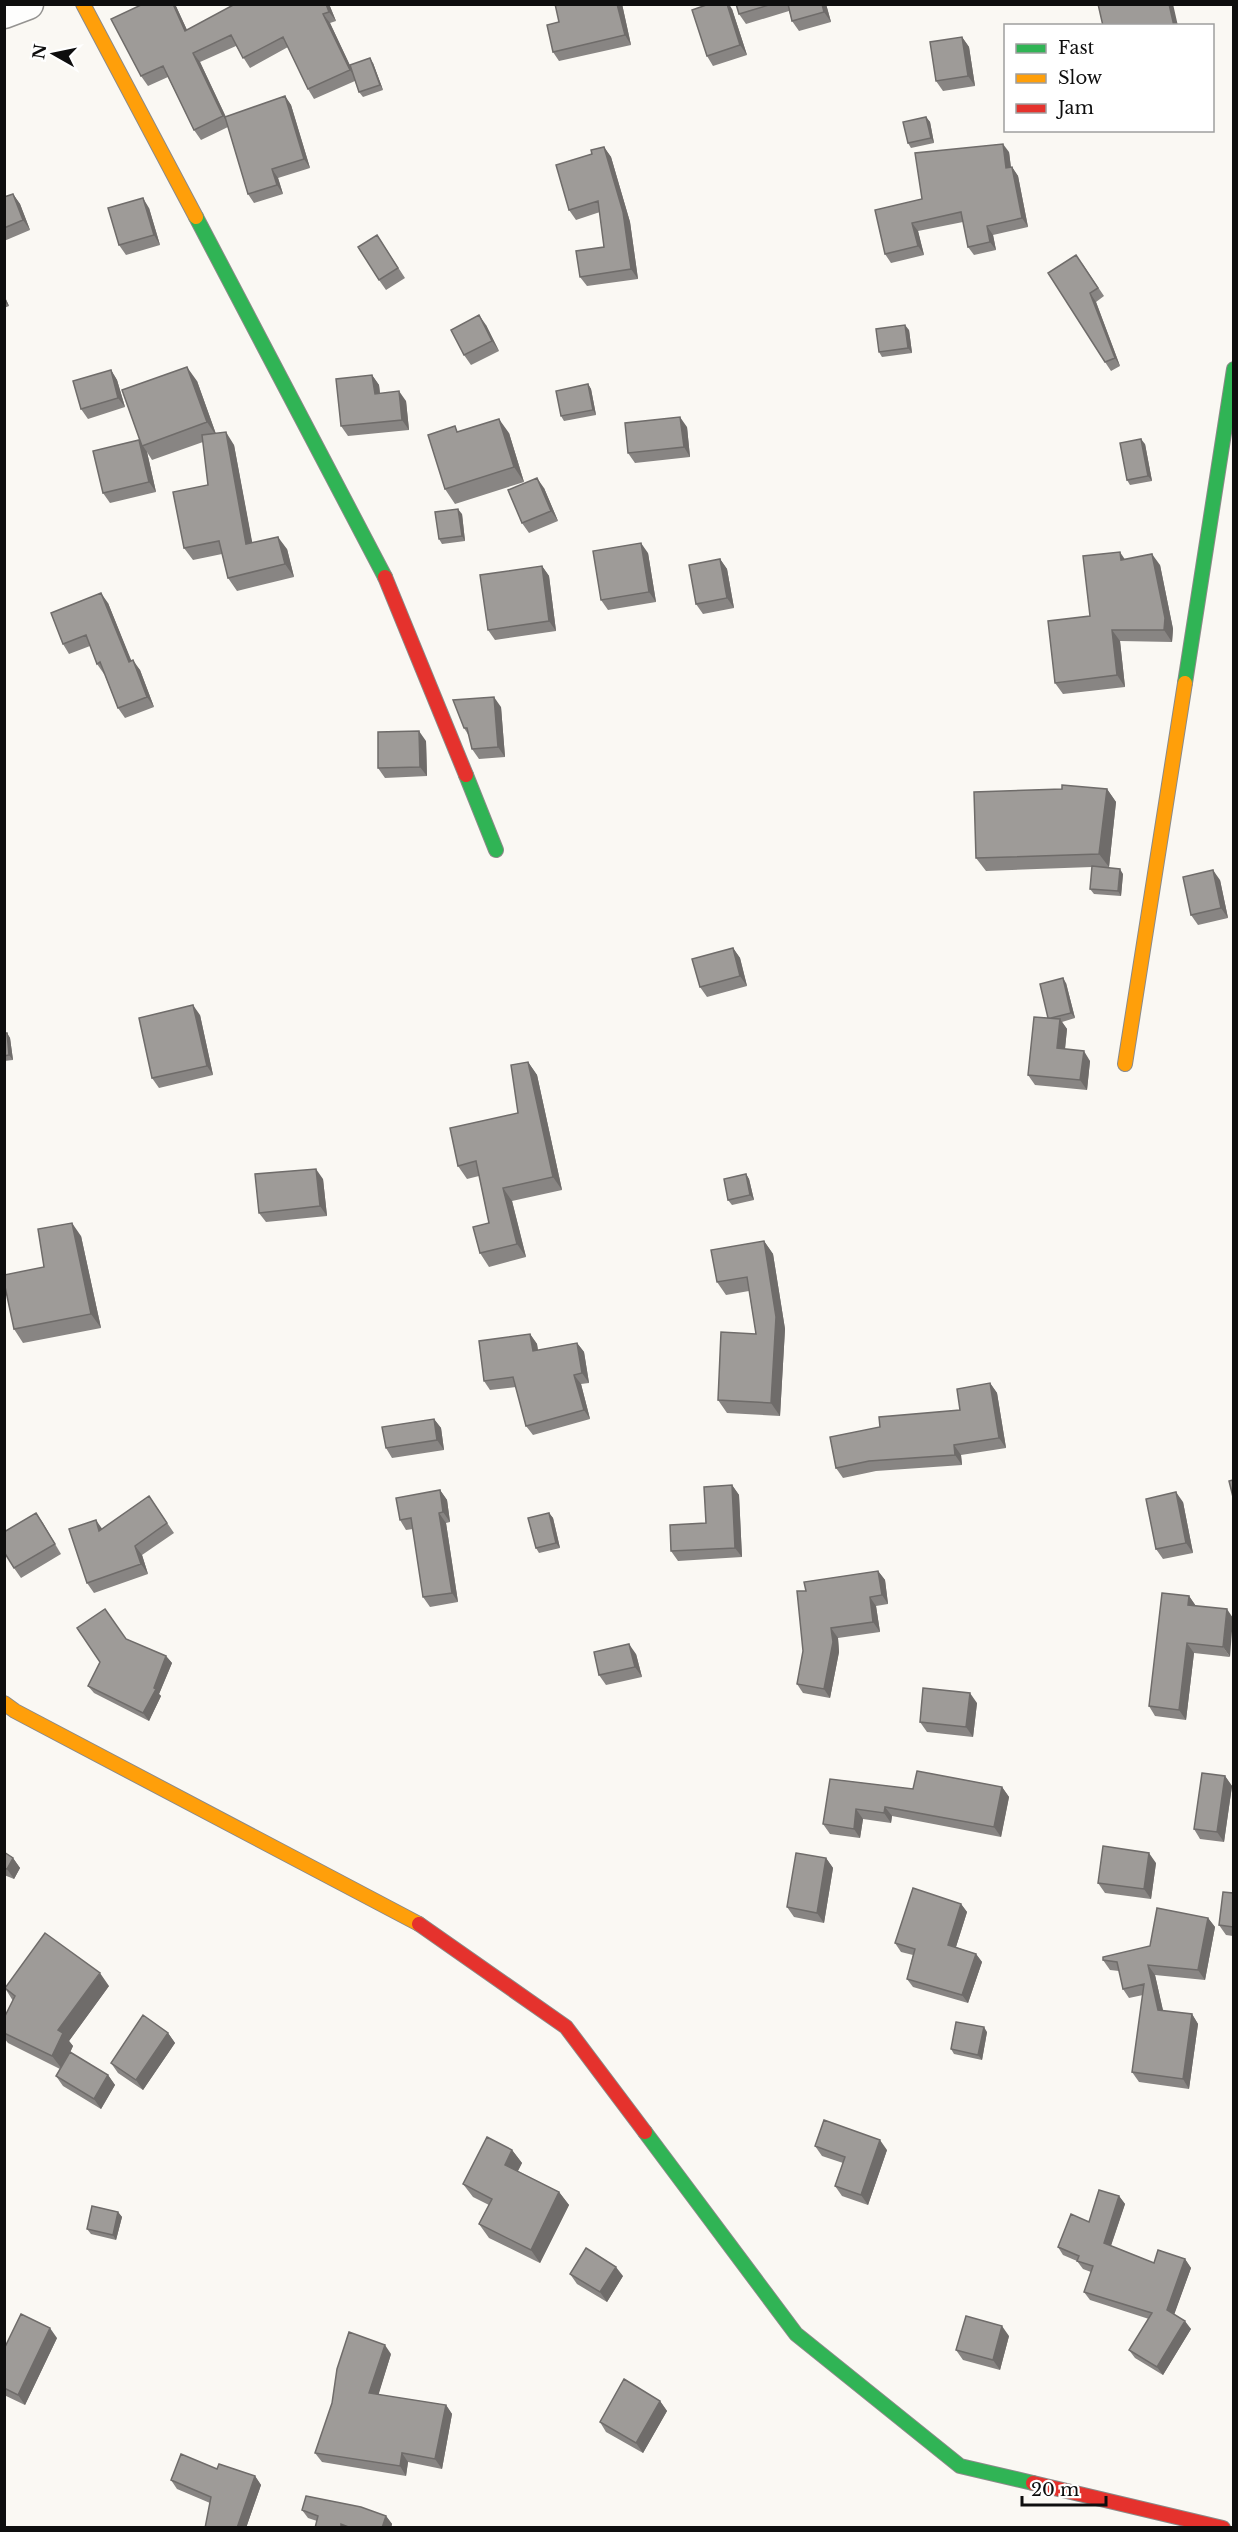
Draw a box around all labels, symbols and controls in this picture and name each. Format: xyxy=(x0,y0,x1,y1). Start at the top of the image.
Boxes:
north arrow xyxy=(24,24,84,84)
legend xyxy=(1004,24,1214,132)
text: Fast xyxy=(1058,37,1095,59)
text: N xyxy=(28,43,50,61)
text: Slow xyxy=(1058,67,1103,89)
text: Jam xyxy=(1056,97,1094,119)
scale bar xyxy=(1022,2469,1106,2507)
text: 20 m xyxy=(1031,2479,1079,2501)

